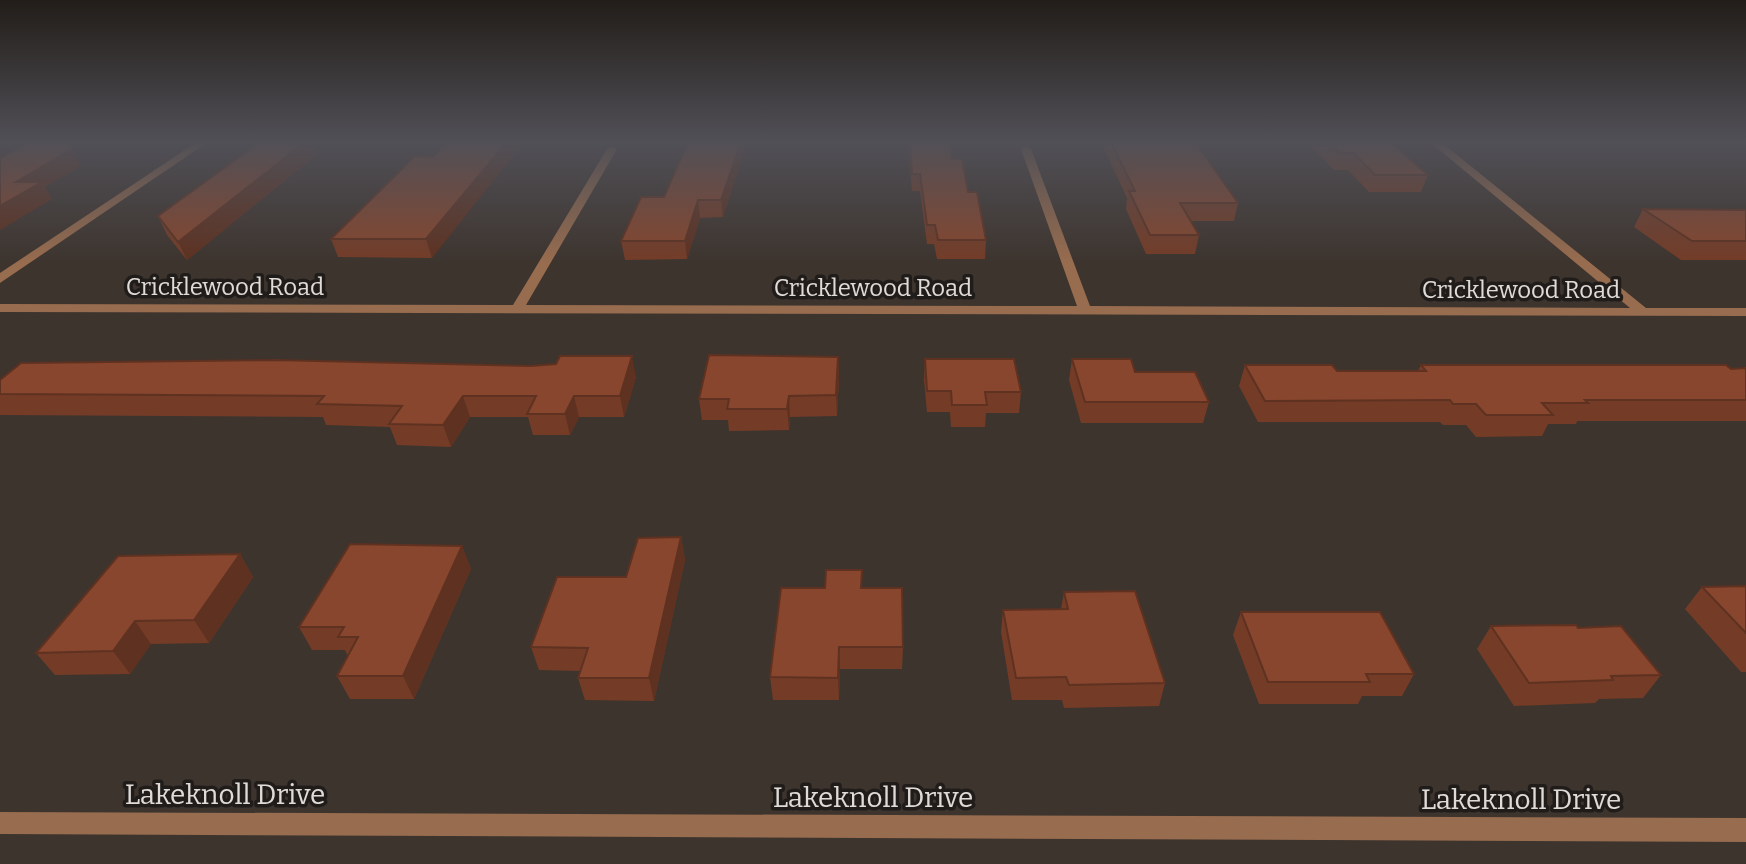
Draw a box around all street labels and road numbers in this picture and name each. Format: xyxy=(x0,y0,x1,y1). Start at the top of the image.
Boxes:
street label: Cricklewood Road xyxy=(126,273,324,301)
street label: Cricklewood Road xyxy=(774,274,972,302)
street label: Cricklewood Road xyxy=(1422,276,1620,304)
street label: Lakeknoll Drive xyxy=(125,778,325,811)
street label: Lakeknoll Drive xyxy=(773,781,973,814)
street label: Lakeknoll Drive xyxy=(1421,783,1621,816)

